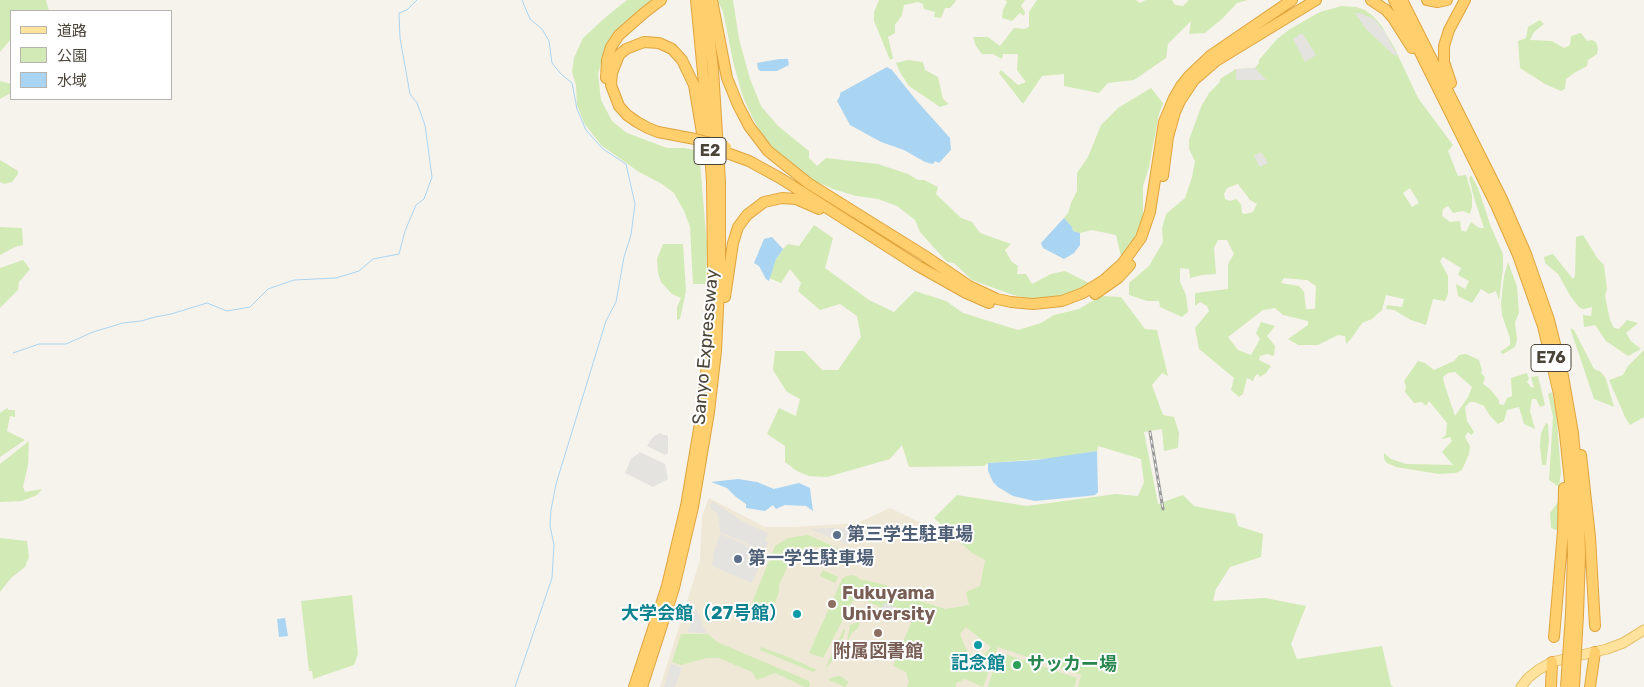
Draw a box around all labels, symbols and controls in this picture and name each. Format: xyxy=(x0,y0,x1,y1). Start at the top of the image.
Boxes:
legend xyxy=(10,10,172,100)
text: 道路 xyxy=(57,22,87,40)
text: 公園 xyxy=(57,47,87,65)
text: 水域 xyxy=(57,72,87,90)
road number: E2 xyxy=(694,138,726,164)
street label: Sanyo Expressway xyxy=(688,268,724,426)
road number: E76 xyxy=(1531,344,1571,372)
place label: 第三学生駐車場 xyxy=(847,524,973,546)
marker: 第三学生駐車場 xyxy=(831,529,843,541)
place label: 第一学生駐車場 xyxy=(748,548,874,570)
marker: 第一学生駐車場 xyxy=(732,553,744,565)
place label: Fukuyama University xyxy=(842,583,935,626)
marker: Fukuyama University xyxy=(826,598,838,610)
place label: 大学会館（27号館） xyxy=(621,603,787,625)
marker: 大学会館（27号館） xyxy=(791,608,803,620)
marker: 附属図書館 xyxy=(872,627,884,639)
marker: 記念館 xyxy=(972,639,984,651)
place label: 附属図書館 xyxy=(833,641,923,663)
place label: 記念館 xyxy=(951,653,1005,675)
place label: サッカー場 xyxy=(1027,654,1117,676)
marker: サッカー場 xyxy=(1011,659,1023,671)

